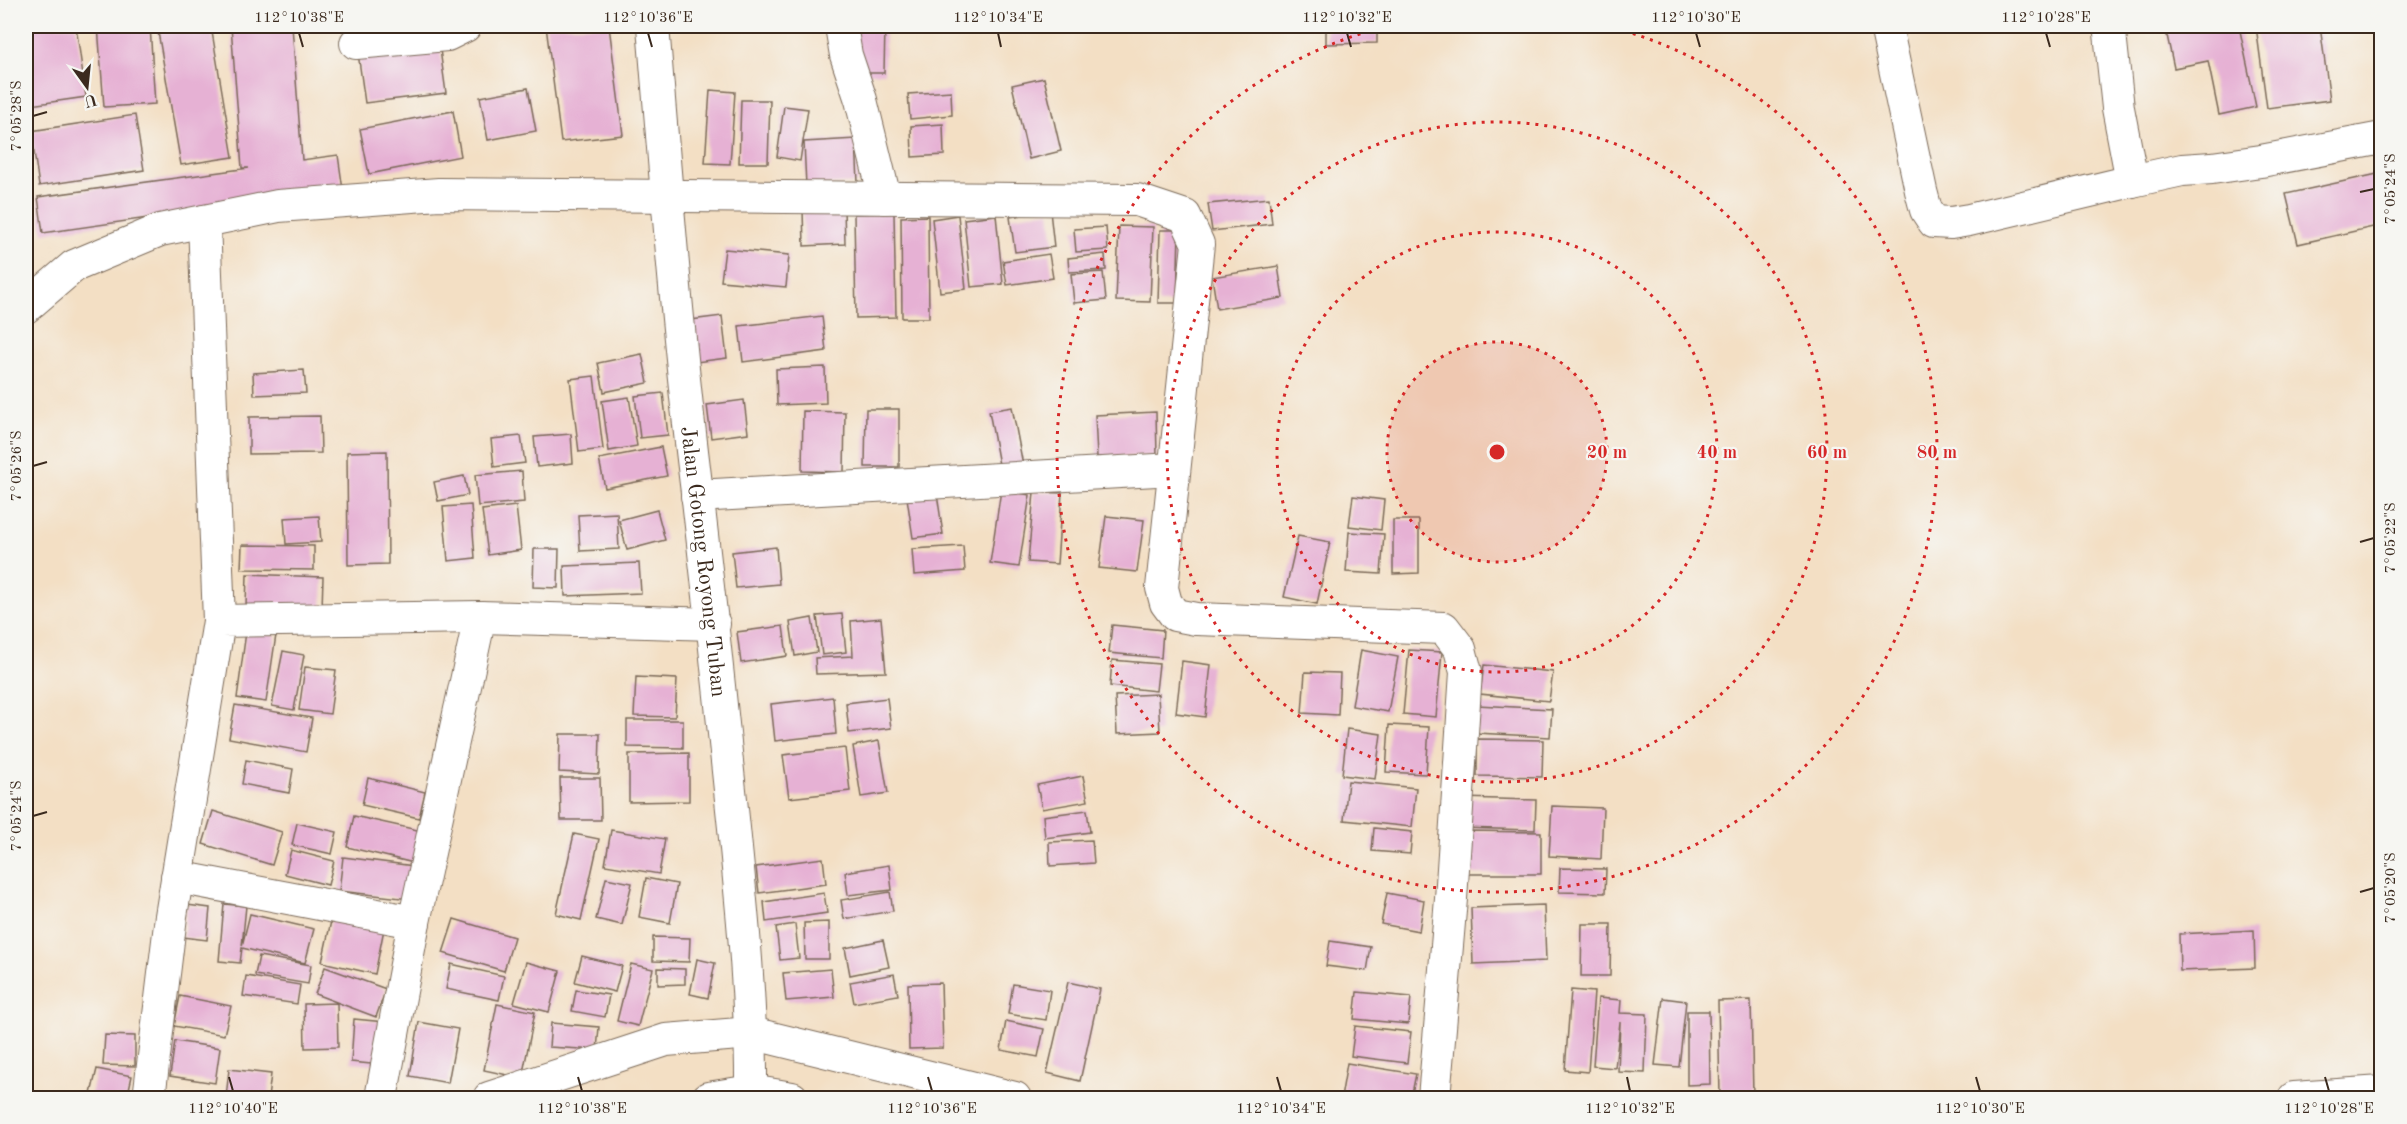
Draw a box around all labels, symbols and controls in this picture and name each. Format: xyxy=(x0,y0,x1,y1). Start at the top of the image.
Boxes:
text: 112°10'38"E xyxy=(254,11,344,26)
text: 112°10'36"E xyxy=(603,11,693,26)
text: 112°10'34"E xyxy=(953,11,1043,26)
text: 112°10'32"E xyxy=(1302,11,1392,26)
text: 112°10'30"E xyxy=(1651,11,1741,26)
text: 112°10'28"E xyxy=(2001,11,2091,26)
north arrow xyxy=(57,57,117,117)
text: 7°05'28"S xyxy=(10,80,25,152)
text: U xyxy=(82,90,99,109)
text: 7°05'24"S xyxy=(2384,153,2399,225)
street label: Jalan Gotong Royong Tuban xyxy=(676,425,729,698)
text: 7°05'26"S xyxy=(10,430,25,502)
centre of rings xyxy=(1487,442,1507,462)
text: 20 m xyxy=(1587,444,1627,462)
text: 40 m xyxy=(1697,444,1737,462)
text: 60 m xyxy=(1807,444,1847,462)
text: 80 m xyxy=(1917,444,1957,462)
text: 7°05'22"S xyxy=(2384,502,2399,574)
text: 7°05'24"S xyxy=(10,780,25,852)
text: 7°05'20"S xyxy=(2384,852,2399,924)
text: 112°10'40"E xyxy=(188,1102,278,1117)
text: 112°10'38"E xyxy=(537,1102,627,1117)
text: 112°10'36"E xyxy=(887,1102,977,1117)
text: 112°10'34"E xyxy=(1236,1102,1326,1117)
text: 112°10'32"E xyxy=(1585,1102,1675,1117)
text: 112°10'30"E xyxy=(1935,1102,2025,1117)
text: 112°10'28"E xyxy=(2284,1102,2374,1117)

